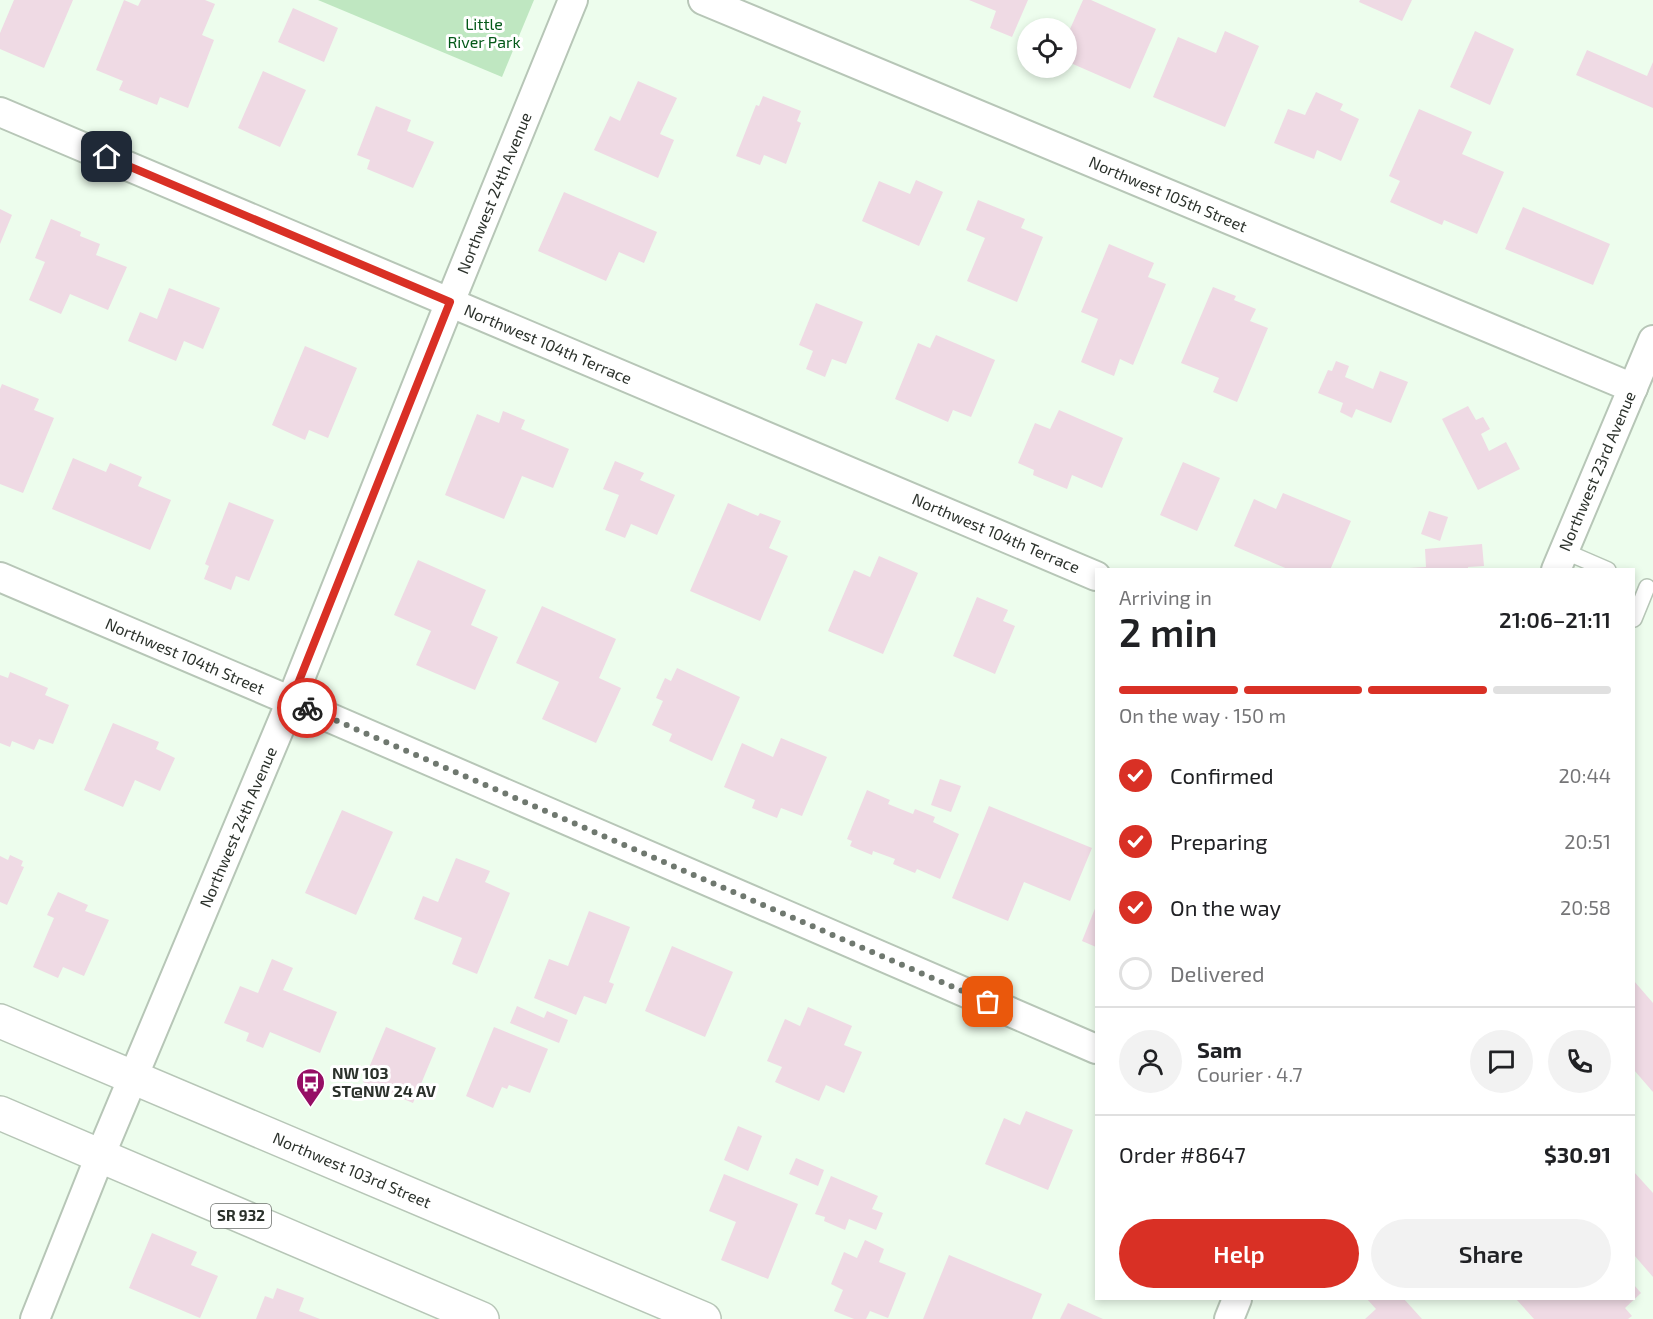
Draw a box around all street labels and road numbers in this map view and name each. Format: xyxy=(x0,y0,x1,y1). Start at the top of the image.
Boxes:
street label: Northwest 24th Avenue xyxy=(452,109,535,276)
street label: Northwest 105th Street xyxy=(1086,152,1250,235)
street label: Northwest 104th Terrace xyxy=(462,300,635,387)
street label: Northwest 23rd Avenue xyxy=(1554,388,1639,554)
street label: Northwest 104th Terrace xyxy=(910,489,1083,576)
street label: Northwest 104th Street xyxy=(103,613,268,698)
street label: Northwest 24th Avenue xyxy=(195,744,280,910)
street label: Northwest 103rd Street xyxy=(270,1128,434,1212)
road number: SR 932 xyxy=(211,1204,271,1228)

